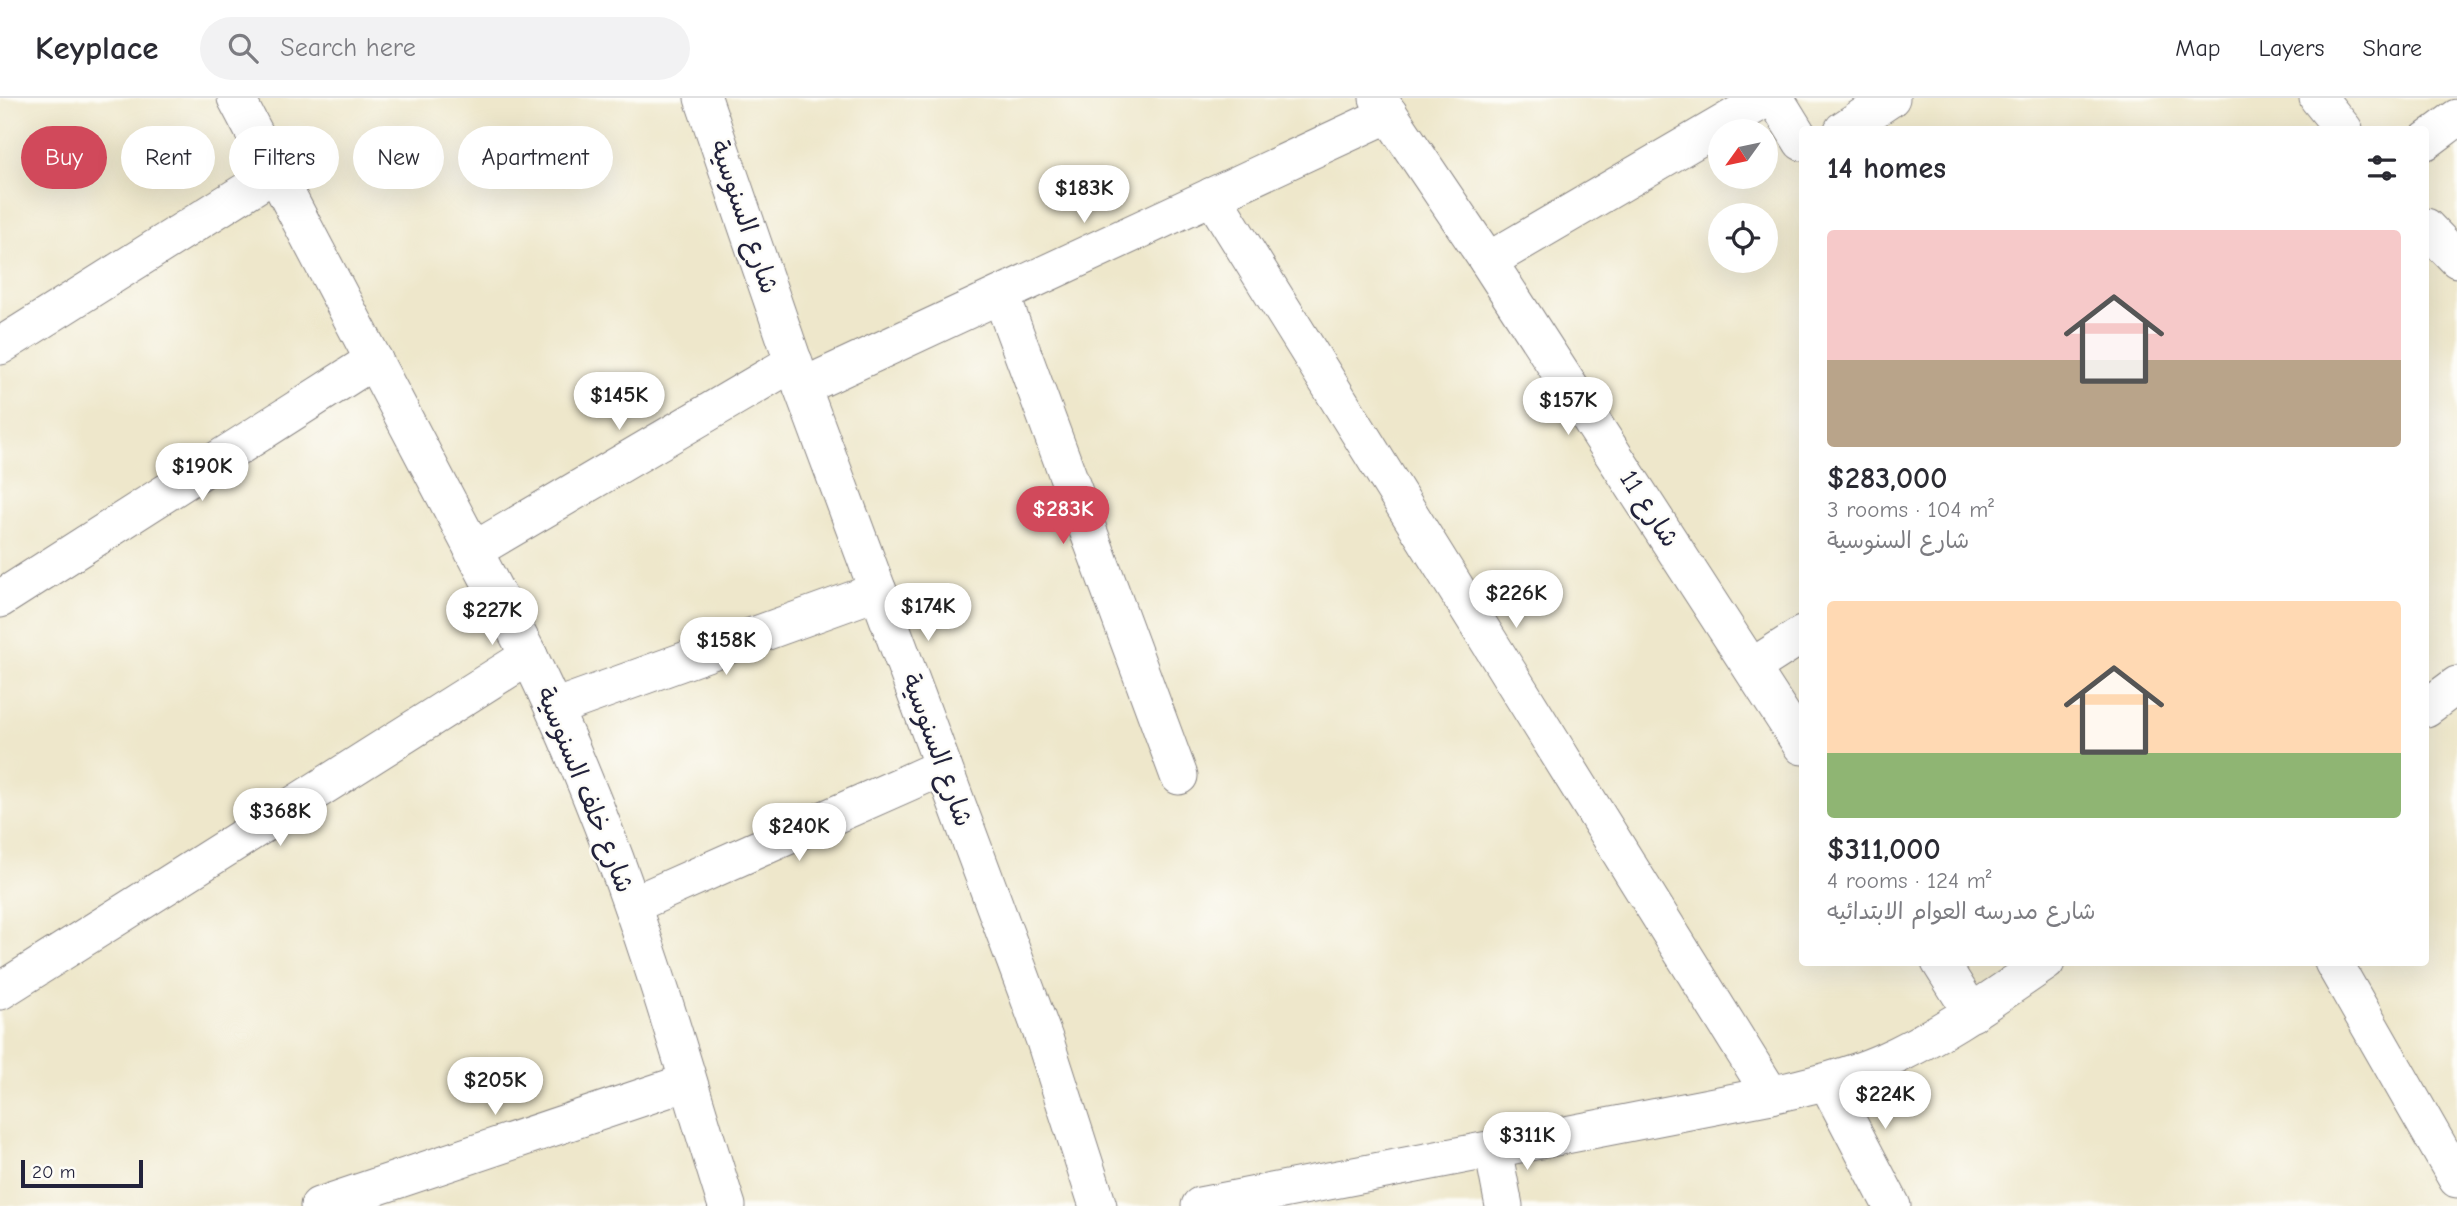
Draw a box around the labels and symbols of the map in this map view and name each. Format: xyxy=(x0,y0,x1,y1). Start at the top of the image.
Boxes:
north arrow xyxy=(1708,119,1778,189)
street label: شارع السنوسية xyxy=(702,136,784,299)
pin: $183K xyxy=(1035,166,1133,225)
pin: $145K xyxy=(570,372,668,432)
pin: $157K xyxy=(1519,378,1617,437)
pin: $190K xyxy=(153,444,251,503)
street label: شارع 11 xyxy=(1611,465,1685,554)
pin: $283K xyxy=(1014,486,1112,546)
pin: $226K xyxy=(1467,570,1565,630)
pin: $174K xyxy=(879,584,977,643)
pin: $227K xyxy=(443,588,541,647)
pin: $158K xyxy=(677,618,775,677)
street label: شارع السنوسية xyxy=(894,669,979,831)
street label: شارع خلف السنوسية xyxy=(528,683,640,898)
pin: $368K xyxy=(231,788,329,848)
pin: $240K xyxy=(750,804,848,863)
pin: $205K xyxy=(446,1058,544,1117)
pin: $224K xyxy=(1836,1072,1934,1131)
pin: $311K xyxy=(1478,1112,1576,1172)
scale bar xyxy=(21,1157,144,1189)

